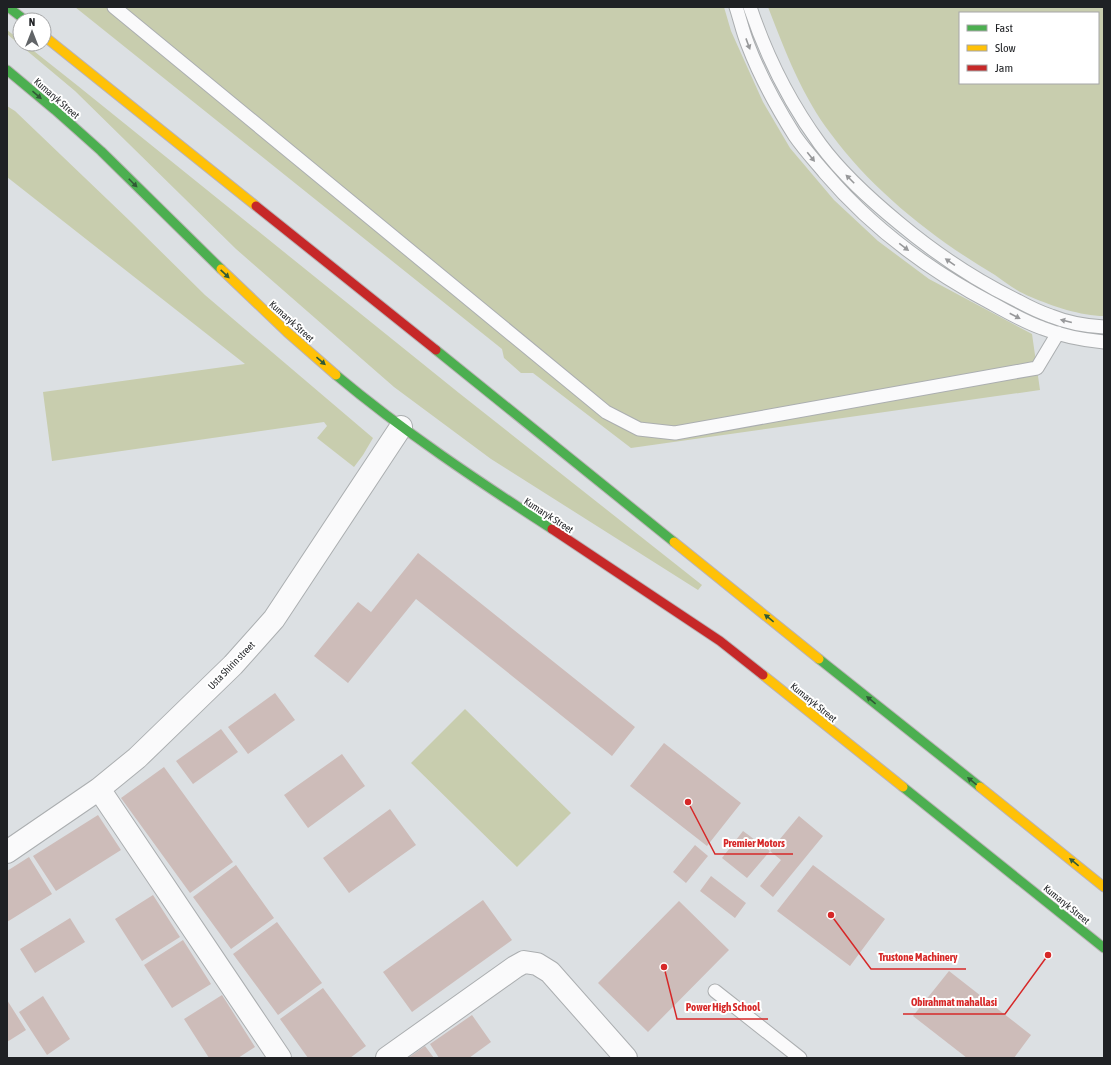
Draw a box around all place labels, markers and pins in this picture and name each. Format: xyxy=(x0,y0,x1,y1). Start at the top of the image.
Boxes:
callout: Premier Motors xyxy=(715,831,793,854)
callout: Trustone Machinery xyxy=(871,946,966,969)
callout: Obirahmat mahallasi xyxy=(903,991,1005,1014)
callout: Power High School xyxy=(677,996,768,1019)

